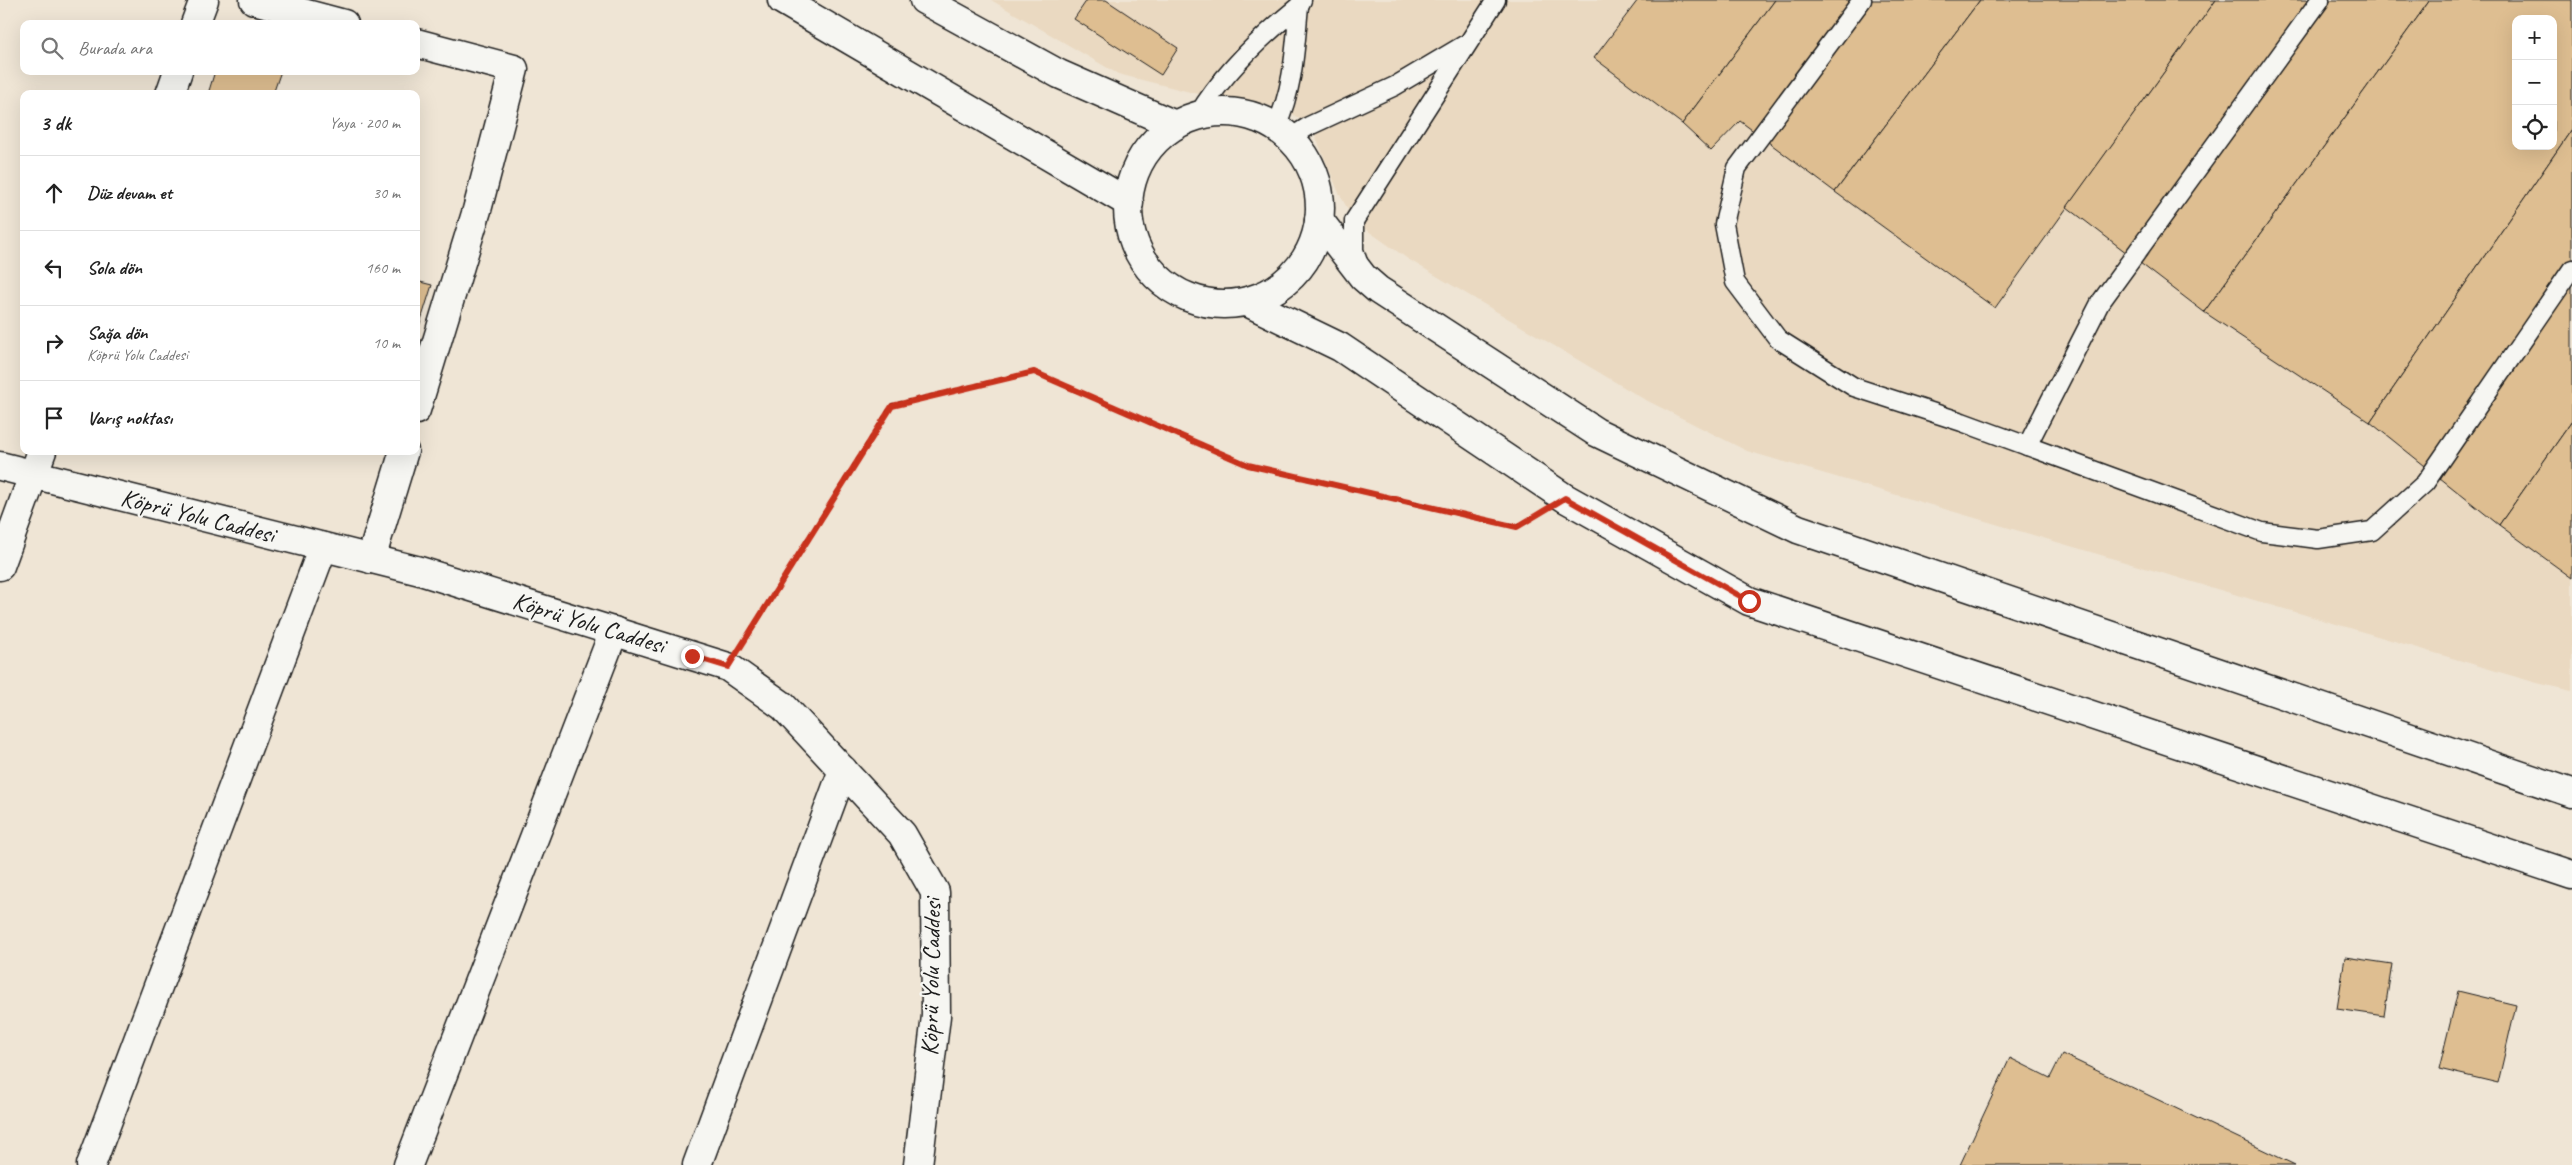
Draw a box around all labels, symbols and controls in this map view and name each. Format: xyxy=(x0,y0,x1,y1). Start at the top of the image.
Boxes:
map controls xyxy=(2512,15,2557,150)
button: + xyxy=(2512,15,2557,60)
search box xyxy=(20,20,420,75)
icon: search xyxy=(38,34,66,62)
text: Burada ara xyxy=(78,36,152,60)
button: − xyxy=(2512,60,2557,105)
button: locate xyxy=(2512,105,2557,150)
text: 3 dk xyxy=(40,110,71,136)
text: Yaya · 200 m xyxy=(329,113,400,133)
icon: ahead xyxy=(40,179,68,207)
text: Düz devam et xyxy=(87,181,172,205)
text: 30 m xyxy=(373,183,400,203)
icon: left xyxy=(40,254,68,282)
text: Sola dön xyxy=(87,256,142,280)
text: 160 m xyxy=(366,258,400,278)
text: Sağa dön xyxy=(87,321,148,345)
icon: right xyxy=(40,329,68,357)
text: 10 m xyxy=(373,333,400,353)
text: Köprü Yolu Caddesi xyxy=(87,345,188,365)
icon: arrive xyxy=(40,404,68,432)
text: Varış noktası xyxy=(87,406,172,430)
street label: Köprü Yolu Caddesi xyxy=(118,481,282,551)
street label: Köprü Yolu Caddesi xyxy=(509,585,672,662)
route start xyxy=(1738,590,1761,613)
route end xyxy=(681,645,704,668)
street label: Köprü Yolu Caddesi xyxy=(914,895,948,1056)

